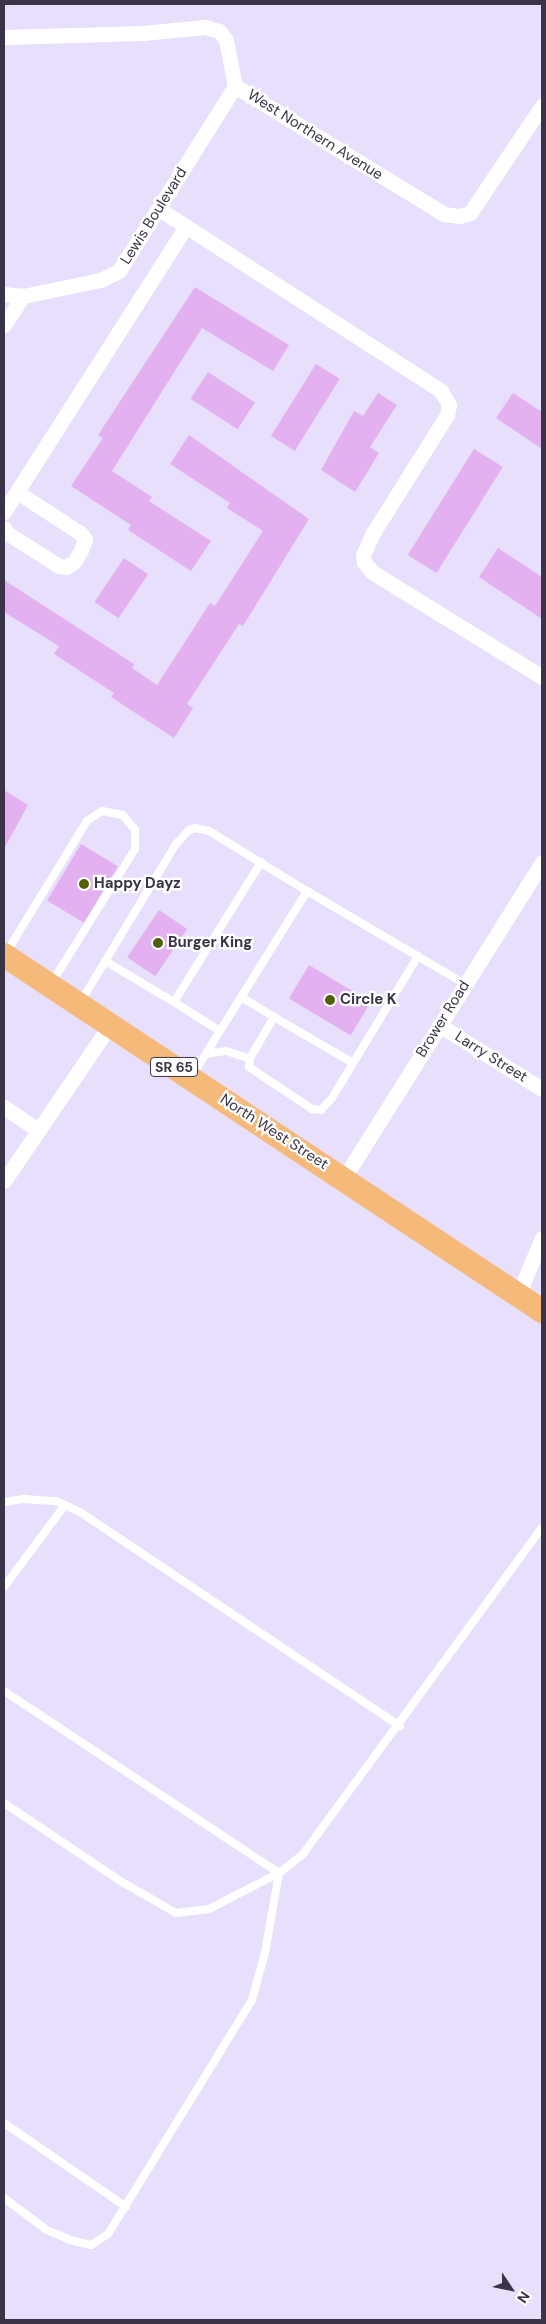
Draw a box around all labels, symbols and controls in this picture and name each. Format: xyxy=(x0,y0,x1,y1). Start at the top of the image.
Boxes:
street label: West Northern Avenue xyxy=(244,86,386,184)
street label: Lewis Boulevard xyxy=(117,164,191,268)
place label: Happy Dayz xyxy=(94,875,181,893)
marker: Happy Dayz xyxy=(78,878,90,890)
place label: Burger King xyxy=(168,934,252,952)
marker: Burger King xyxy=(152,937,164,949)
street label: Brower Road xyxy=(412,977,474,1061)
place label: Circle K xyxy=(340,991,397,1009)
marker: Circle K xyxy=(324,994,336,1006)
street label: Larry Street xyxy=(451,1028,531,1086)
road number: SR 65 xyxy=(149,1056,199,1078)
street label: North West Street xyxy=(217,1090,331,1174)
north arrow xyxy=(486,2264,536,2314)
text: N xyxy=(513,2288,534,2307)

